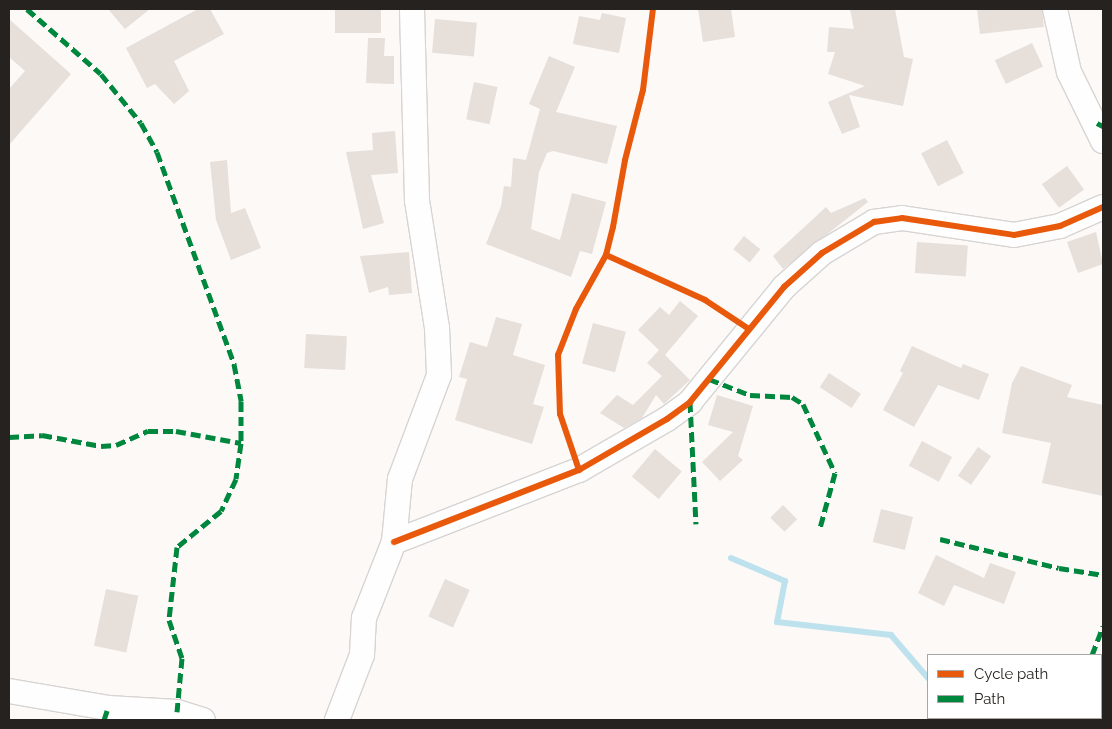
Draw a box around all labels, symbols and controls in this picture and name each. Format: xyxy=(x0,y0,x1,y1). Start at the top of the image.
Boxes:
legend xyxy=(927,654,1102,719)
text: Cycle path xyxy=(974,665,1048,683)
text: Path xyxy=(974,690,1005,708)

